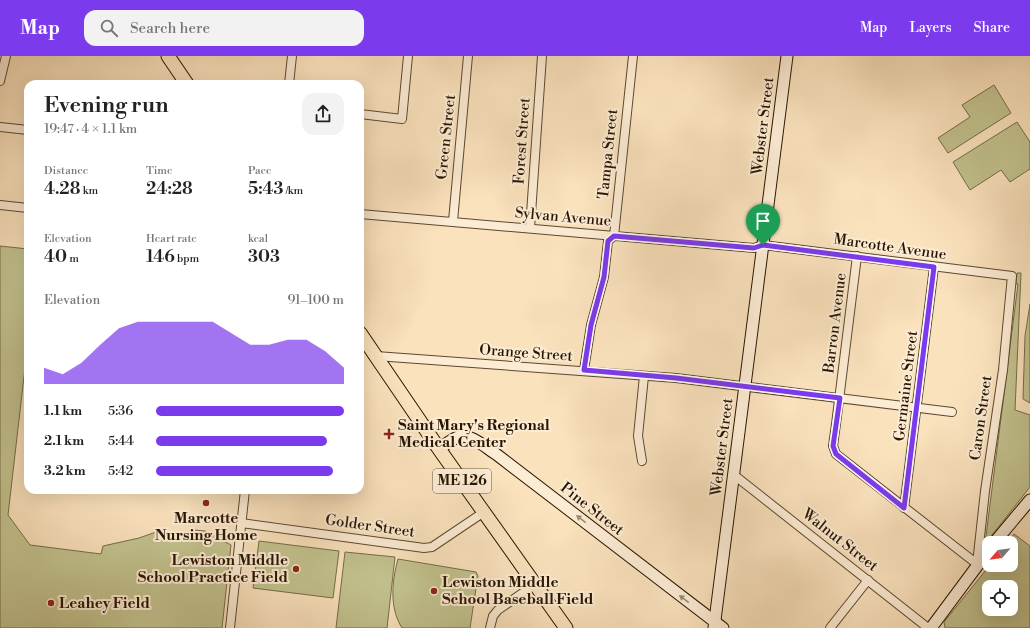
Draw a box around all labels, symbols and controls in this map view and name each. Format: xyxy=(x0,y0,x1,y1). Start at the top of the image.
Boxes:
search box xyxy=(84,10,364,46)
text: Map xyxy=(20,16,60,40)
icon: search xyxy=(98,17,120,39)
text: Search here xyxy=(130,19,210,38)
text: Map xyxy=(860,19,887,37)
text: Layers xyxy=(909,19,952,37)
text: Share xyxy=(974,19,1010,37)
street label: Webster Street xyxy=(747,75,779,177)
text: Evening run xyxy=(44,92,169,119)
button: share xyxy=(302,93,344,135)
street label: Green Street xyxy=(432,93,460,180)
street label: Forest Street xyxy=(509,96,535,185)
street label: Tampa Street xyxy=(594,107,622,200)
text: 19:47 · 4 × 1.1 km xyxy=(44,121,137,137)
text: Distance xyxy=(44,164,88,178)
text: Time xyxy=(146,164,173,178)
text: Pace xyxy=(248,164,272,178)
text: 4.28 xyxy=(44,178,80,200)
text: 24:28 xyxy=(146,178,193,200)
text: 5:43 xyxy=(248,178,283,200)
text: km xyxy=(80,184,98,198)
text: /km xyxy=(283,184,303,198)
street label: Sylvan Avenue xyxy=(514,203,612,231)
pin xyxy=(746,204,780,245)
icon: arrive xyxy=(752,210,774,232)
street label: Marcotte Avenue xyxy=(832,230,948,264)
text: Elevation xyxy=(44,232,92,246)
text: Heart rate xyxy=(146,232,197,246)
text: kcal xyxy=(248,232,268,246)
text: 40 xyxy=(44,246,67,268)
text: 146 xyxy=(146,246,175,268)
text: 303 xyxy=(248,246,280,268)
text: m xyxy=(67,252,79,266)
text: bpm xyxy=(175,252,199,266)
street label: Barron Avenue xyxy=(819,272,851,375)
text: Elevation xyxy=(44,292,100,308)
text: 91–100 m xyxy=(287,292,344,308)
street label: Germaine Street xyxy=(890,329,922,442)
street label: Orange Street xyxy=(479,340,574,366)
street label: Caron Street xyxy=(966,374,996,462)
street label: Webster Street xyxy=(706,396,738,498)
text: 1.1 km xyxy=(44,403,82,419)
text: 5:36 xyxy=(108,403,133,419)
place label: Saint Mary's Regional Medical Center xyxy=(398,416,550,452)
marker: Saint Mary's Regional Medical Center xyxy=(383,428,395,440)
text: 2.1 km xyxy=(44,433,84,449)
text: 5:44 xyxy=(108,433,134,449)
text: 3.2 km xyxy=(44,463,85,479)
text: 5:42 xyxy=(108,463,133,479)
road number: ME 126 xyxy=(433,469,491,493)
street label: Pine Street xyxy=(556,478,628,540)
marker: Marcotte Nursing Home xyxy=(201,498,211,508)
street label: Walnut Street xyxy=(797,504,882,576)
place label: Marcotte Nursing Home xyxy=(155,509,257,545)
street label: Golder Street xyxy=(324,510,417,542)
one-way arrow xyxy=(576,516,586,524)
north arrow xyxy=(982,536,1018,572)
map controls xyxy=(982,536,1018,616)
place label: Lewiston Middle School Practice Field xyxy=(138,551,289,587)
marker: Lewiston Middle School Practice Field xyxy=(291,564,301,574)
place label: Lewiston Middle School Baseball Field xyxy=(442,573,594,609)
button: locate xyxy=(982,580,1018,616)
marker: Lewiston Middle School Baseball Field xyxy=(429,586,439,596)
place label: Leahey Field xyxy=(59,594,151,613)
one-way arrow xyxy=(679,594,690,603)
marker: Leahey Field xyxy=(46,598,56,608)

